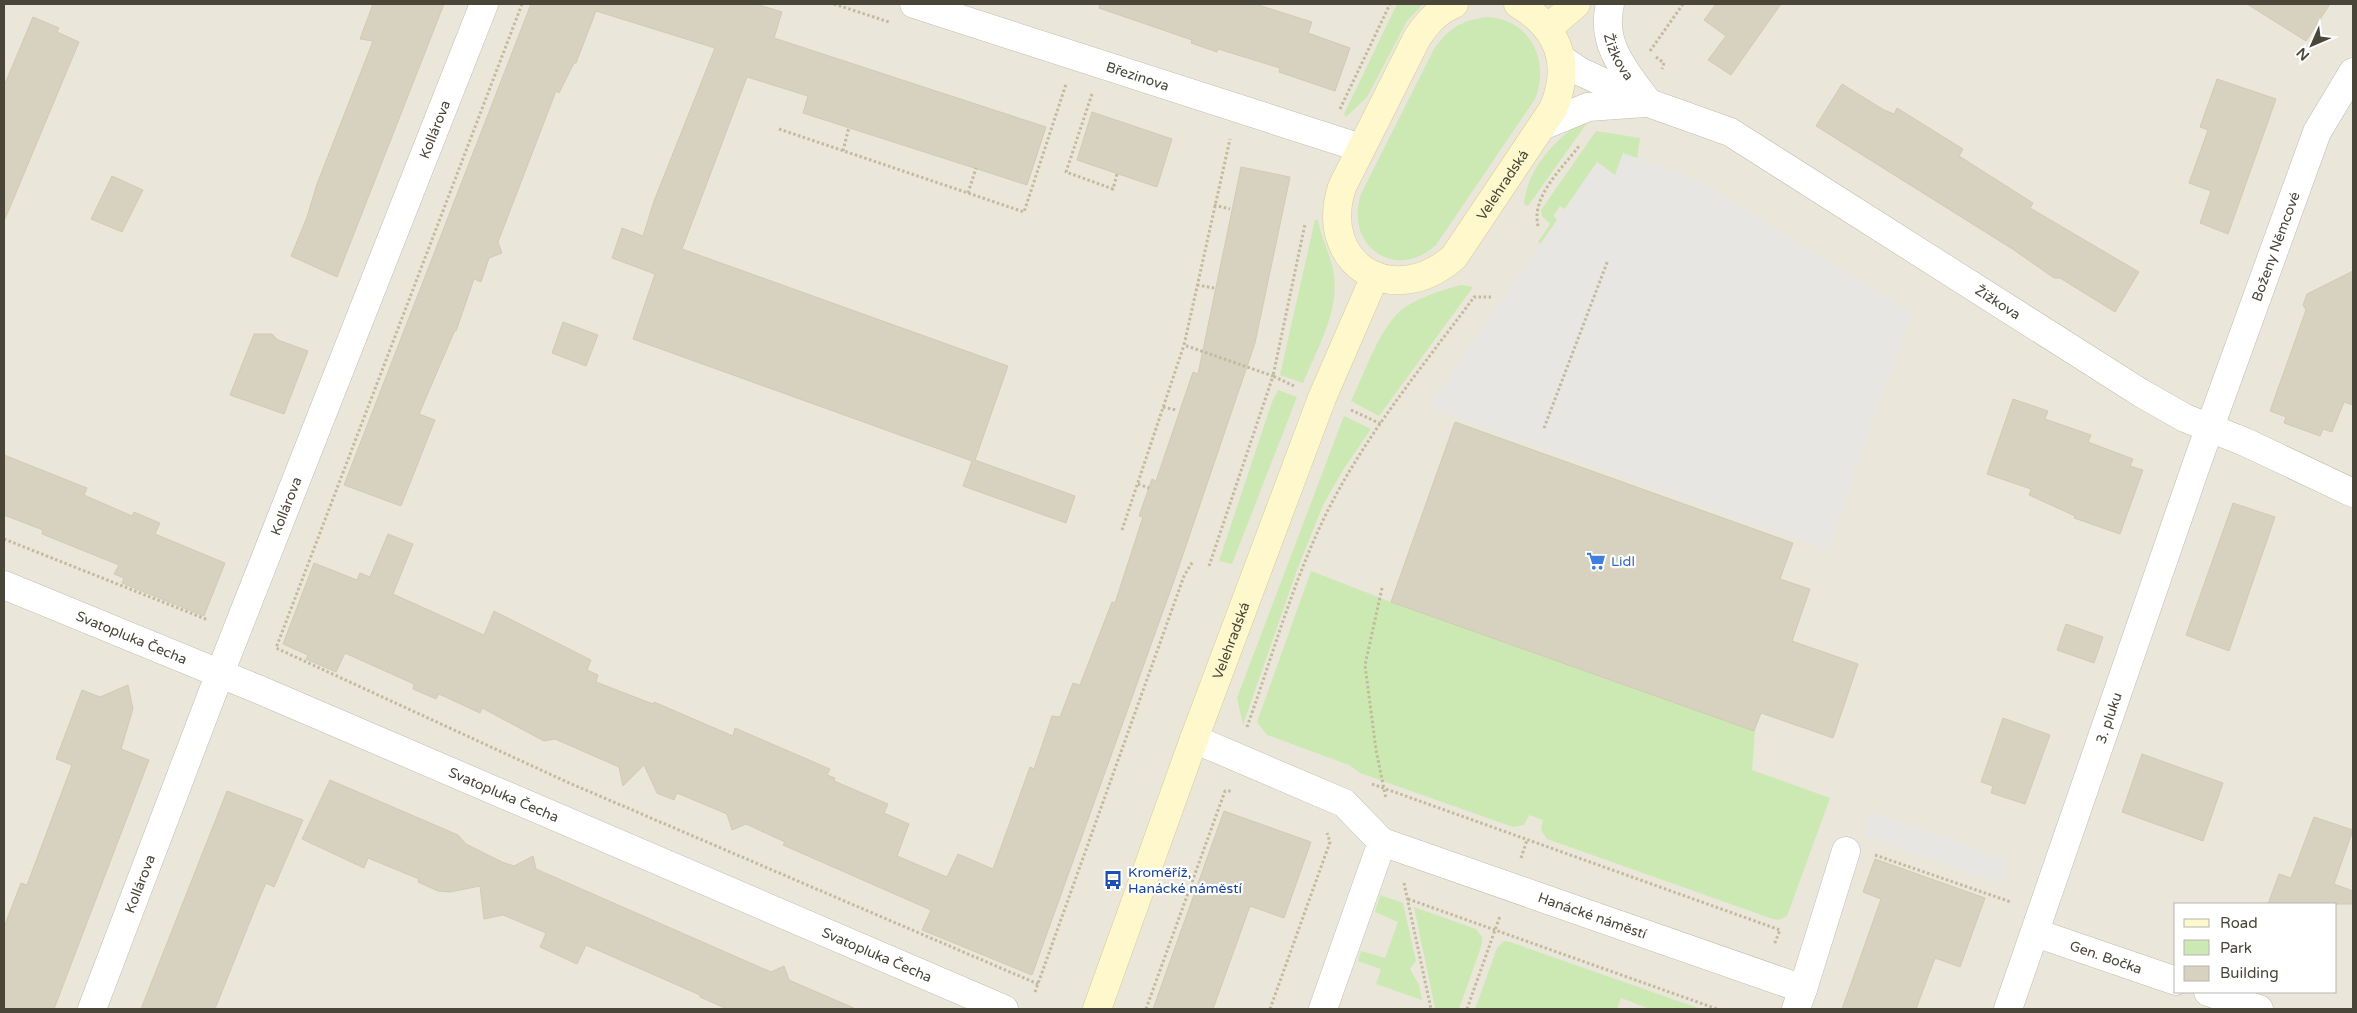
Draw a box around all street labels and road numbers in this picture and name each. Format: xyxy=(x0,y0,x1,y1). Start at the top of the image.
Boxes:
street label: Žižkova xyxy=(1600,32,1637,84)
street label: Březinova xyxy=(1104,58,1171,95)
street label: Kollárova xyxy=(416,98,454,161)
street label: Velehradská xyxy=(1473,147,1532,223)
street label: Boženy Němcové xyxy=(2248,189,2304,304)
street label: Žižkova xyxy=(1972,282,2024,323)
street label: Kollárova xyxy=(267,475,306,538)
street label: Velehradská xyxy=(1209,600,1254,682)
street label: Svatopluka Čecha xyxy=(74,608,189,668)
street label: 3. pluku xyxy=(2092,690,2126,746)
street label: Svatopluka Čecha xyxy=(446,764,561,826)
street label: Kollárova xyxy=(121,852,159,916)
street label: Hanácké náměstí xyxy=(1536,889,1649,943)
street label: Svatopluka Čecha xyxy=(819,924,934,986)
street label: Gen. Bočka xyxy=(2067,937,2144,978)

